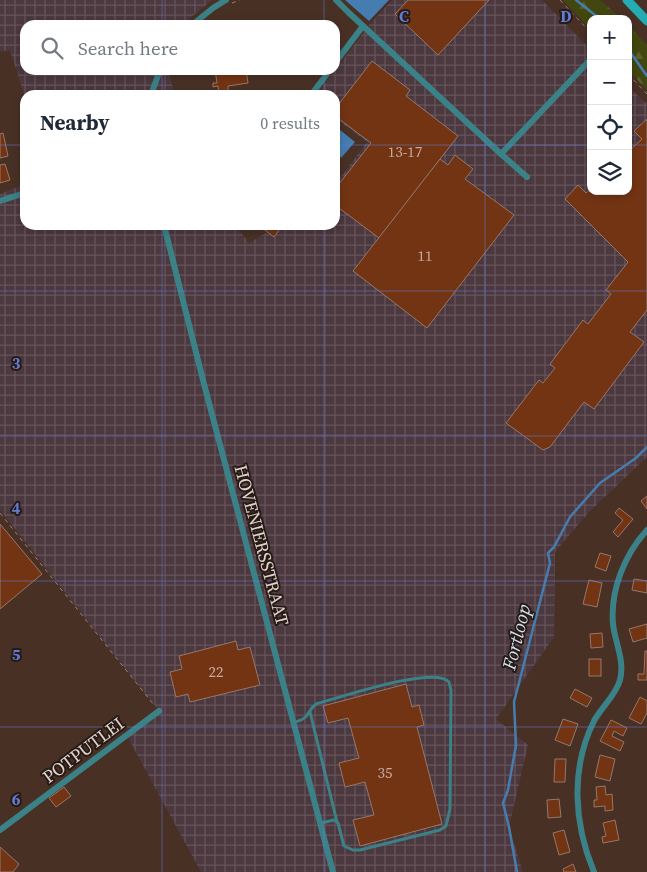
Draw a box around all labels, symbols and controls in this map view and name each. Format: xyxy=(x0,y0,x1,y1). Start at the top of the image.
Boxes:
text: C xyxy=(399,5,409,27)
text: D xyxy=(560,5,572,27)
map controls xyxy=(587,15,632,195)
button: + xyxy=(587,15,632,60)
search box xyxy=(20,20,340,75)
icon: search xyxy=(38,34,66,62)
text: Search here xyxy=(78,35,178,61)
button: − xyxy=(587,60,632,105)
button: locate xyxy=(587,105,632,150)
text: Nearby xyxy=(40,108,110,137)
text: 0 results xyxy=(260,112,320,134)
house number: 13-17 xyxy=(388,141,422,162)
button: layers xyxy=(587,150,632,195)
house number: 11 xyxy=(417,245,433,266)
text: 3 xyxy=(12,352,21,374)
street label: HOVENIERSSTRAAT xyxy=(228,462,296,628)
text: 4 xyxy=(12,497,21,519)
water label: Fortloop xyxy=(495,601,537,673)
text: 5 xyxy=(12,643,21,665)
house number: 22 xyxy=(208,661,224,682)
street label: POTPUTLEI xyxy=(37,711,129,789)
house number: 35 xyxy=(377,762,393,783)
text: 6 xyxy=(12,788,21,810)

